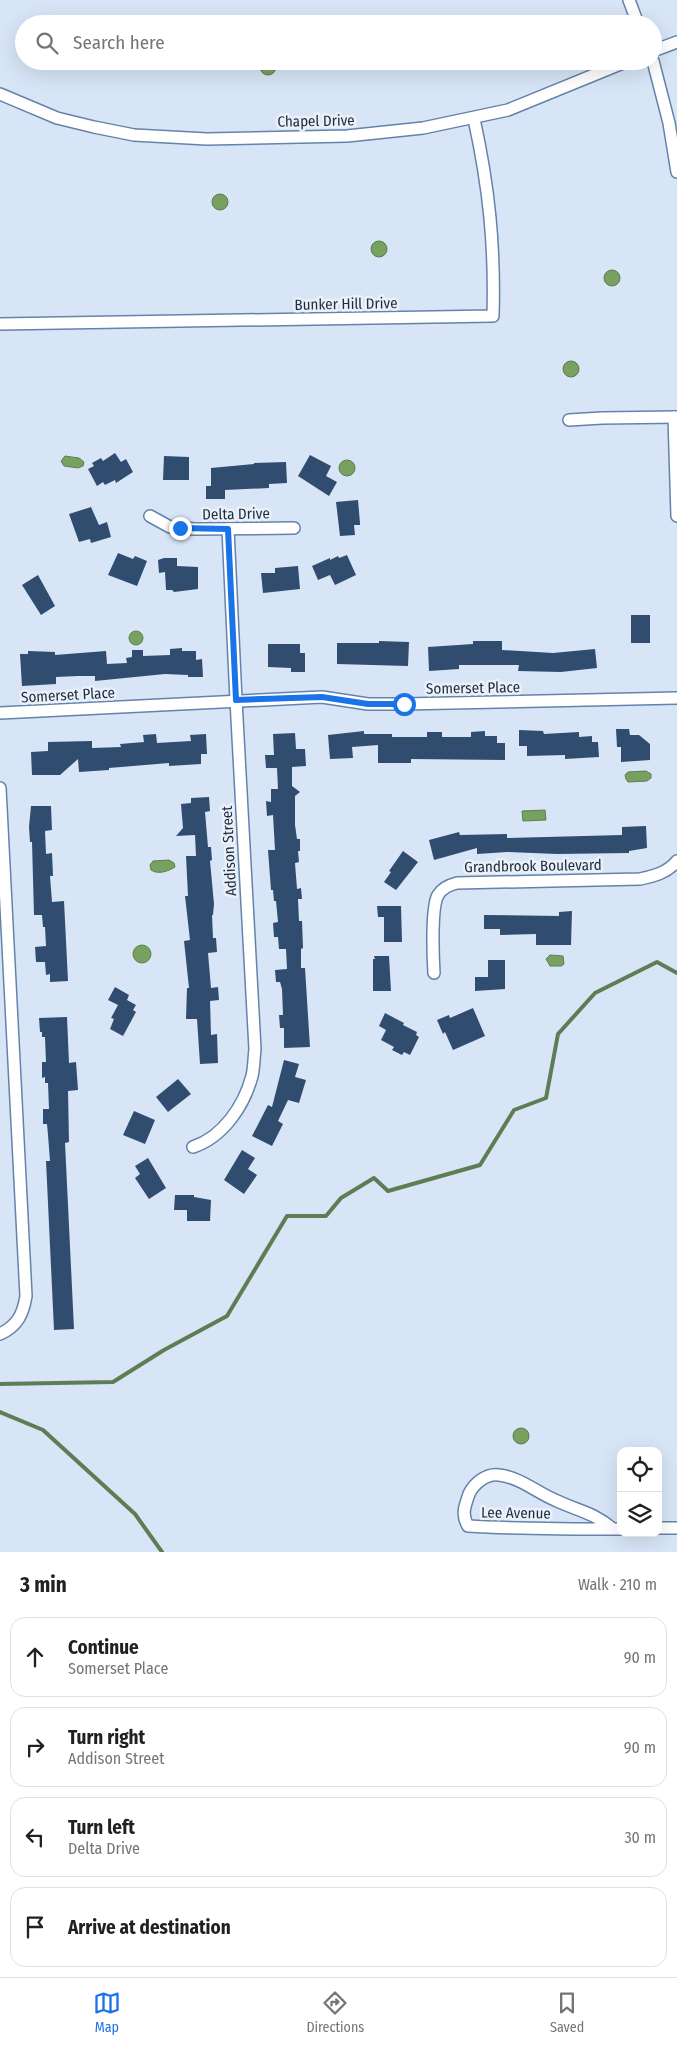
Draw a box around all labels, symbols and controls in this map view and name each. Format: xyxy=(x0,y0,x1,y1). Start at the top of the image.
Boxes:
search box xyxy=(15,15,662,70)
icon: search xyxy=(33,29,61,57)
text: Search here xyxy=(73,31,165,54)
street label: Chapel Drive xyxy=(277,111,355,131)
street label: Bunker Hill Drive xyxy=(294,294,398,314)
street label: Delta Drive xyxy=(202,504,270,524)
route end xyxy=(169,517,192,540)
street label: Somerset Place xyxy=(426,678,520,698)
street label: Somerset Place xyxy=(21,684,115,706)
route start xyxy=(393,693,416,716)
street label: Addison Street xyxy=(218,805,240,897)
street label: Grandbrook Boulevard xyxy=(464,856,602,876)
map controls xyxy=(617,1447,662,1537)
button: locate xyxy=(617,1447,662,1492)
button: layers xyxy=(617,1492,662,1537)
street label: Lee Avenue xyxy=(481,1503,551,1523)
text: 3 min xyxy=(20,1572,67,1598)
text: Walk · 210 m xyxy=(578,1575,657,1594)
text: Continue xyxy=(68,1636,139,1659)
icon: ahead xyxy=(21,1643,49,1671)
text: 90 m xyxy=(624,1648,656,1667)
text: Somerset Place xyxy=(68,1659,168,1678)
text: Turn right xyxy=(68,1726,145,1749)
icon: right xyxy=(21,1733,49,1761)
text: 90 m xyxy=(624,1738,656,1757)
text: Addison Street xyxy=(68,1749,164,1768)
text: Turn left xyxy=(68,1816,135,1839)
icon: left xyxy=(21,1823,49,1851)
text: 30 m xyxy=(624,1828,656,1847)
text: Delta Drive xyxy=(68,1839,140,1858)
icon: arrive xyxy=(21,1913,49,1941)
text: Arrive at destination xyxy=(68,1916,231,1939)
tab: Map xyxy=(93,1989,121,2036)
tab: Directions xyxy=(306,1989,364,2036)
tab: Saved xyxy=(550,1989,584,2036)

